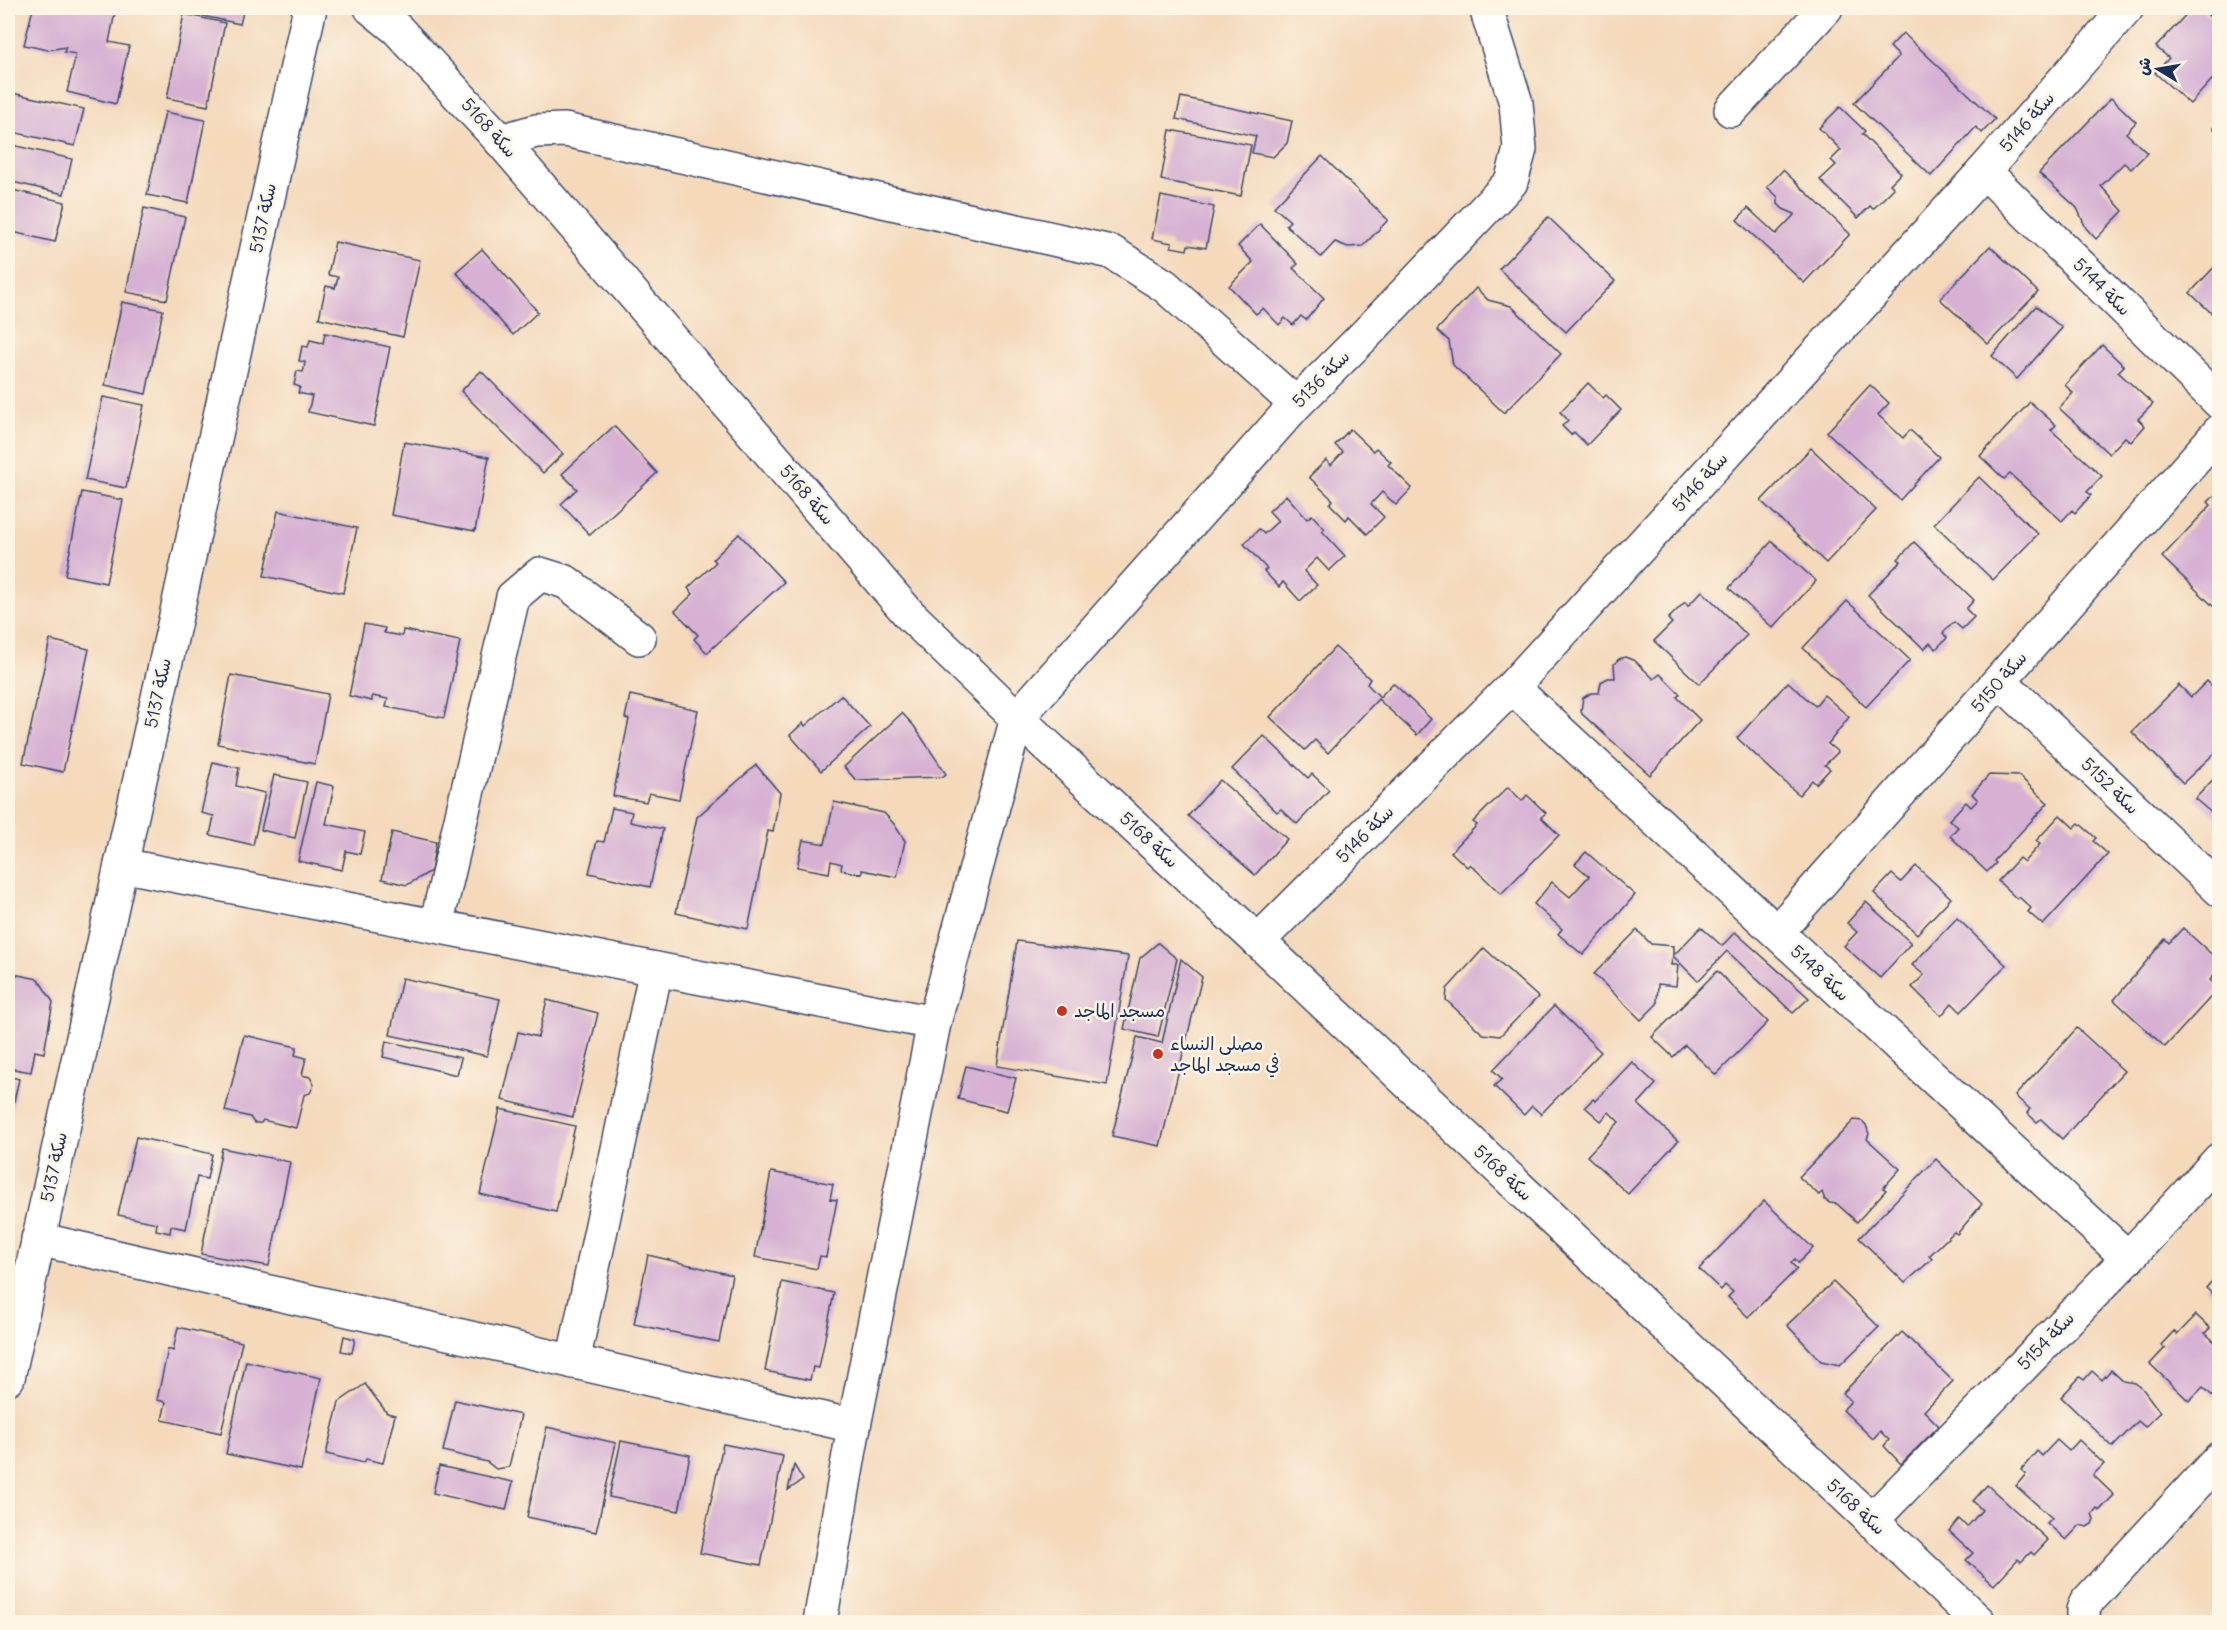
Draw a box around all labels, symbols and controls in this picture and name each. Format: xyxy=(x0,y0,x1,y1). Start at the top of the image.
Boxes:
north arrow xyxy=(2128,39,2188,99)
text: ش xyxy=(2132,56,2155,77)
street label: سكة 5146 xyxy=(1994,87,2059,157)
street label: سكة 5168 xyxy=(457,93,522,162)
street label: سكة 5137 xyxy=(244,181,281,255)
street label: سكة 5144 xyxy=(2069,253,2136,320)
street label: سكة 5136 xyxy=(1287,345,1354,412)
street label: سكة 5146 xyxy=(1667,447,1732,516)
street label: سكة 5168 xyxy=(775,460,840,530)
street label: سكة 5150 xyxy=(1966,646,2032,717)
street label: سكة 5137 xyxy=(139,656,176,730)
street label: سكة 5152 xyxy=(2076,752,2144,819)
street label: سكة 5146 xyxy=(1331,800,1398,867)
street label: سكة 5168 xyxy=(1115,806,1184,873)
street label: سكة 5148 xyxy=(1786,939,1855,1006)
place label: مسجد الماجد xyxy=(1074,999,1165,1022)
marker: مسجد الماجد xyxy=(1055,1004,1069,1018)
place label: مصلى النساء في مسجد الماجد xyxy=(1170,1032,1279,1078)
marker: مصلى النساء في مسجد الماجد xyxy=(1151,1047,1165,1061)
street label: سكة 5137 xyxy=(35,1130,72,1204)
street label: سكة 5168 xyxy=(1469,1139,1538,1206)
street label: سكة 5154 xyxy=(2012,1307,2079,1375)
street label: سكة 5168 xyxy=(1822,1473,1891,1540)

